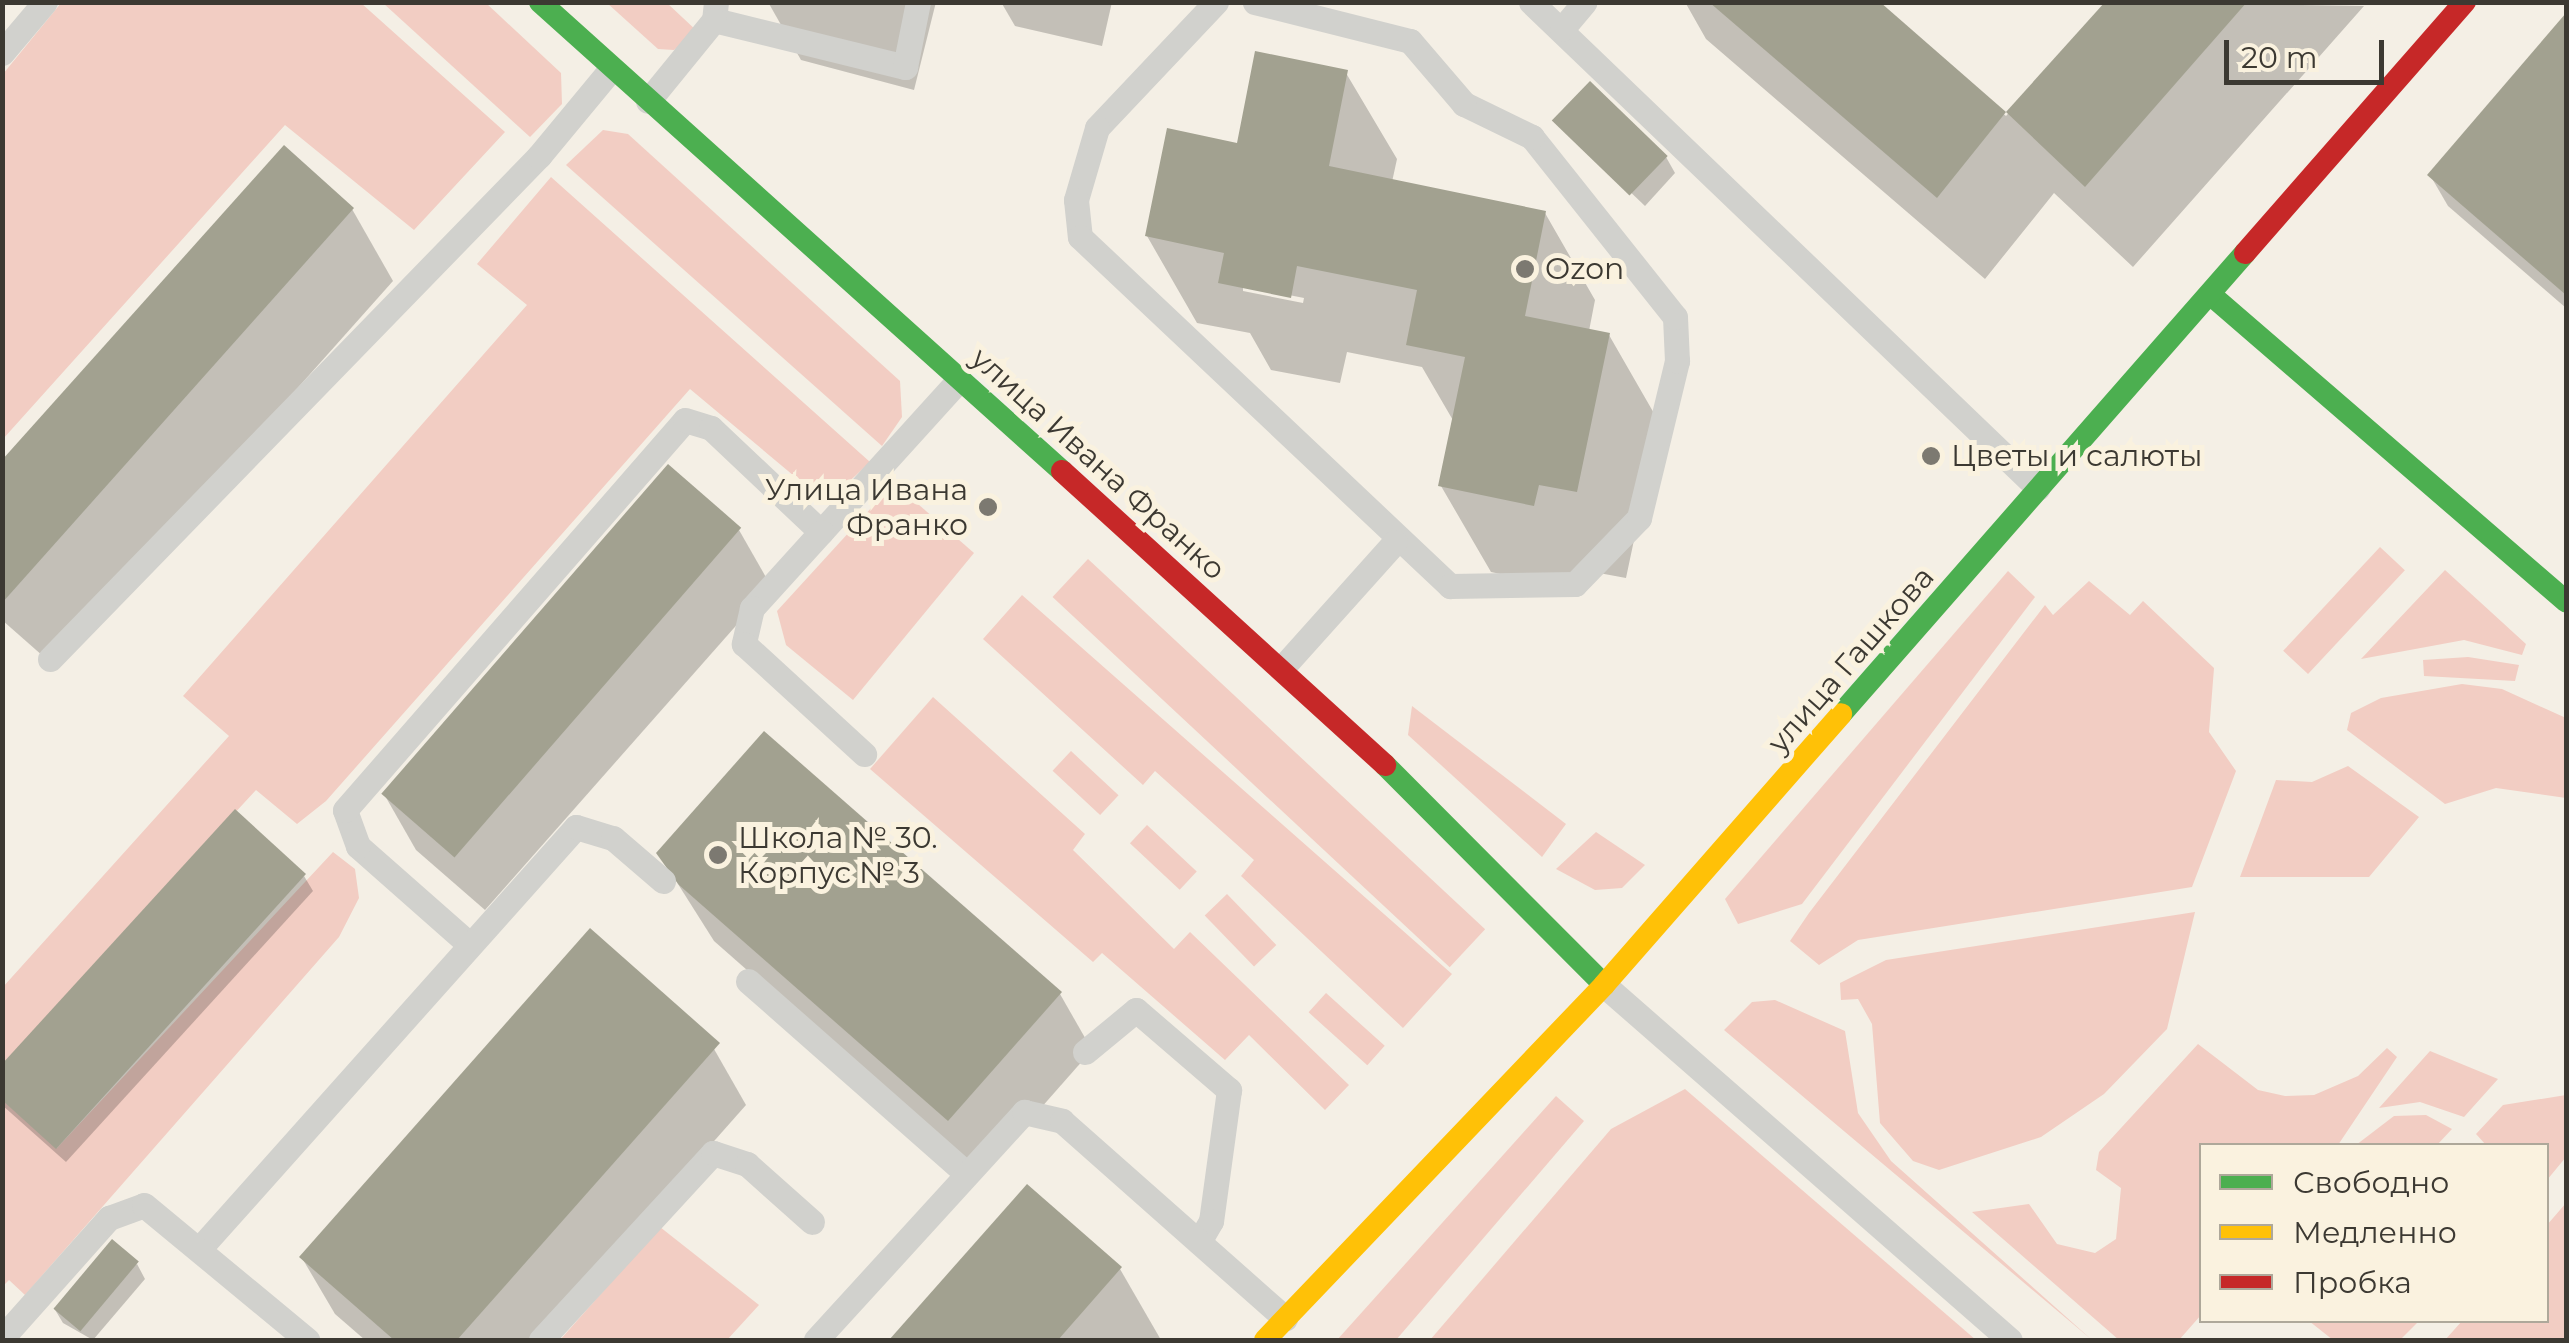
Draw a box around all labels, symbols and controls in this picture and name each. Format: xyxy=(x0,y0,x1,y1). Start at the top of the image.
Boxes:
scale bar xyxy=(2229,20,2389,82)
text: 20 m xyxy=(2241,39,2318,76)
place label: Ozon xyxy=(1545,251,1624,287)
marker: Ozon xyxy=(1514,258,1536,280)
street label: улица Ивана Франко xyxy=(964,340,1232,588)
place label: Цветы и салюты xyxy=(1951,438,2202,474)
marker: Цветы и салюты xyxy=(1920,445,1942,467)
place label: Улица Ивана Франко xyxy=(765,472,968,542)
marker: Улица Ивана Франко xyxy=(977,496,999,518)
street label: улица Гашкова xyxy=(1760,560,1942,760)
place label: Школа № 30. Корпус № 3 xyxy=(738,820,938,890)
marker: Школа № 30. Корпус № 3 xyxy=(707,844,729,866)
legend xyxy=(2199,1143,2549,1323)
text: Свободно xyxy=(2293,1164,2449,1201)
text: Медленно xyxy=(2293,1214,2457,1251)
text: Пробка xyxy=(2293,1264,2412,1301)

